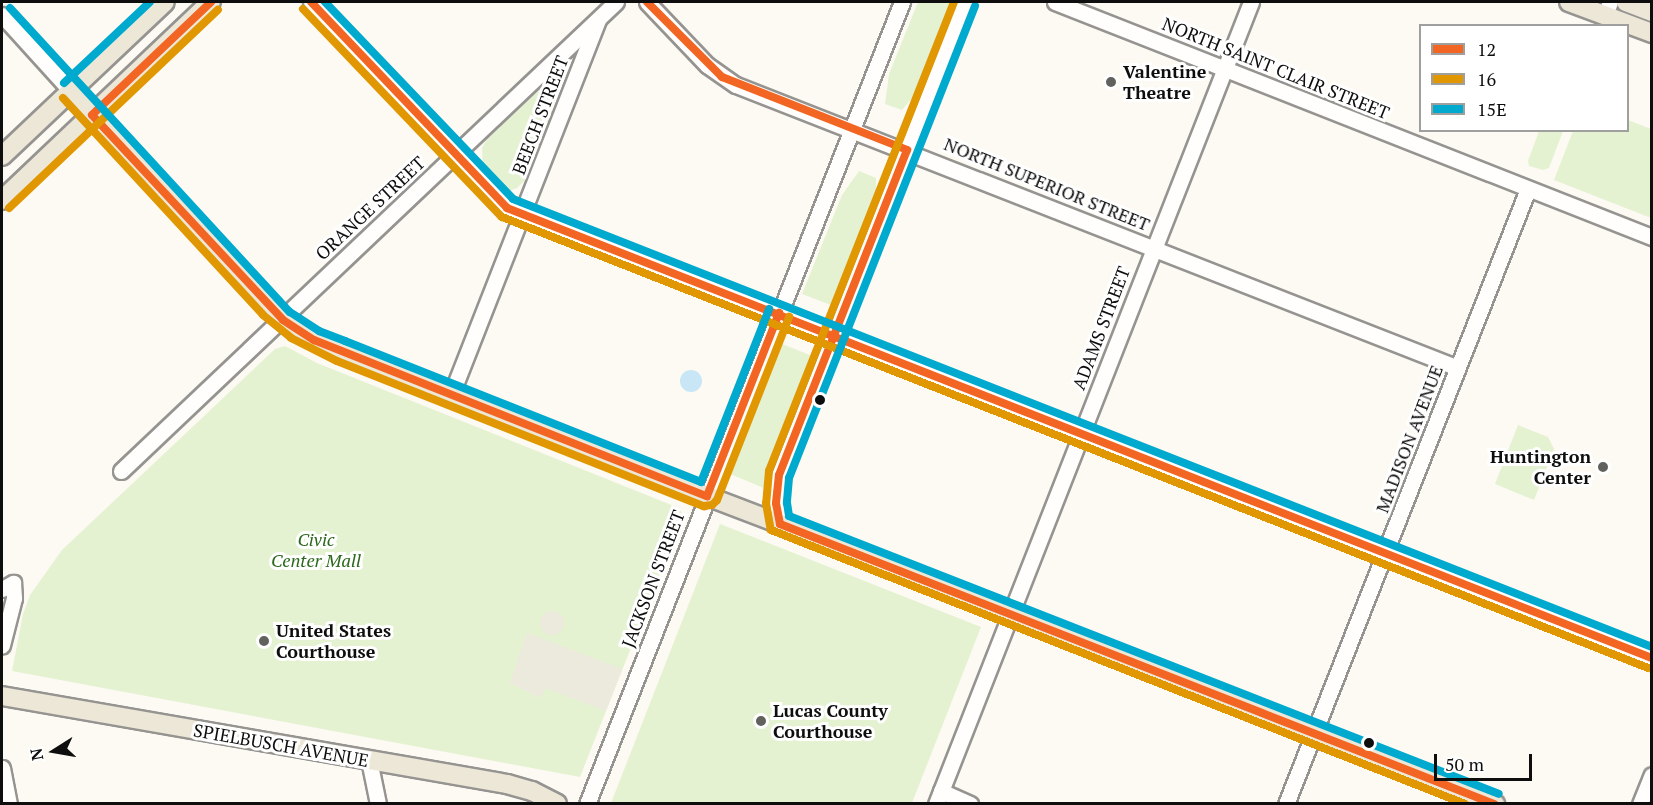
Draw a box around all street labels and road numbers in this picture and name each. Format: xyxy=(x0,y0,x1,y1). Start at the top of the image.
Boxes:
street label: NORTH SAINT CLAIR STREET xyxy=(1159,12,1393,124)
street label: BEECH STREET xyxy=(507,53,573,177)
street label: NORTH SUPERIOR STREET xyxy=(941,133,1153,235)
street label: ORANGE STREET xyxy=(311,152,429,264)
street label: ADAMS STREET xyxy=(1068,263,1134,393)
street label: MADISON AVENUE xyxy=(1371,362,1447,516)
street label: JACKSON STREET xyxy=(617,507,689,651)
street label: SPIELBUSCH AVENUE xyxy=(192,719,370,771)

